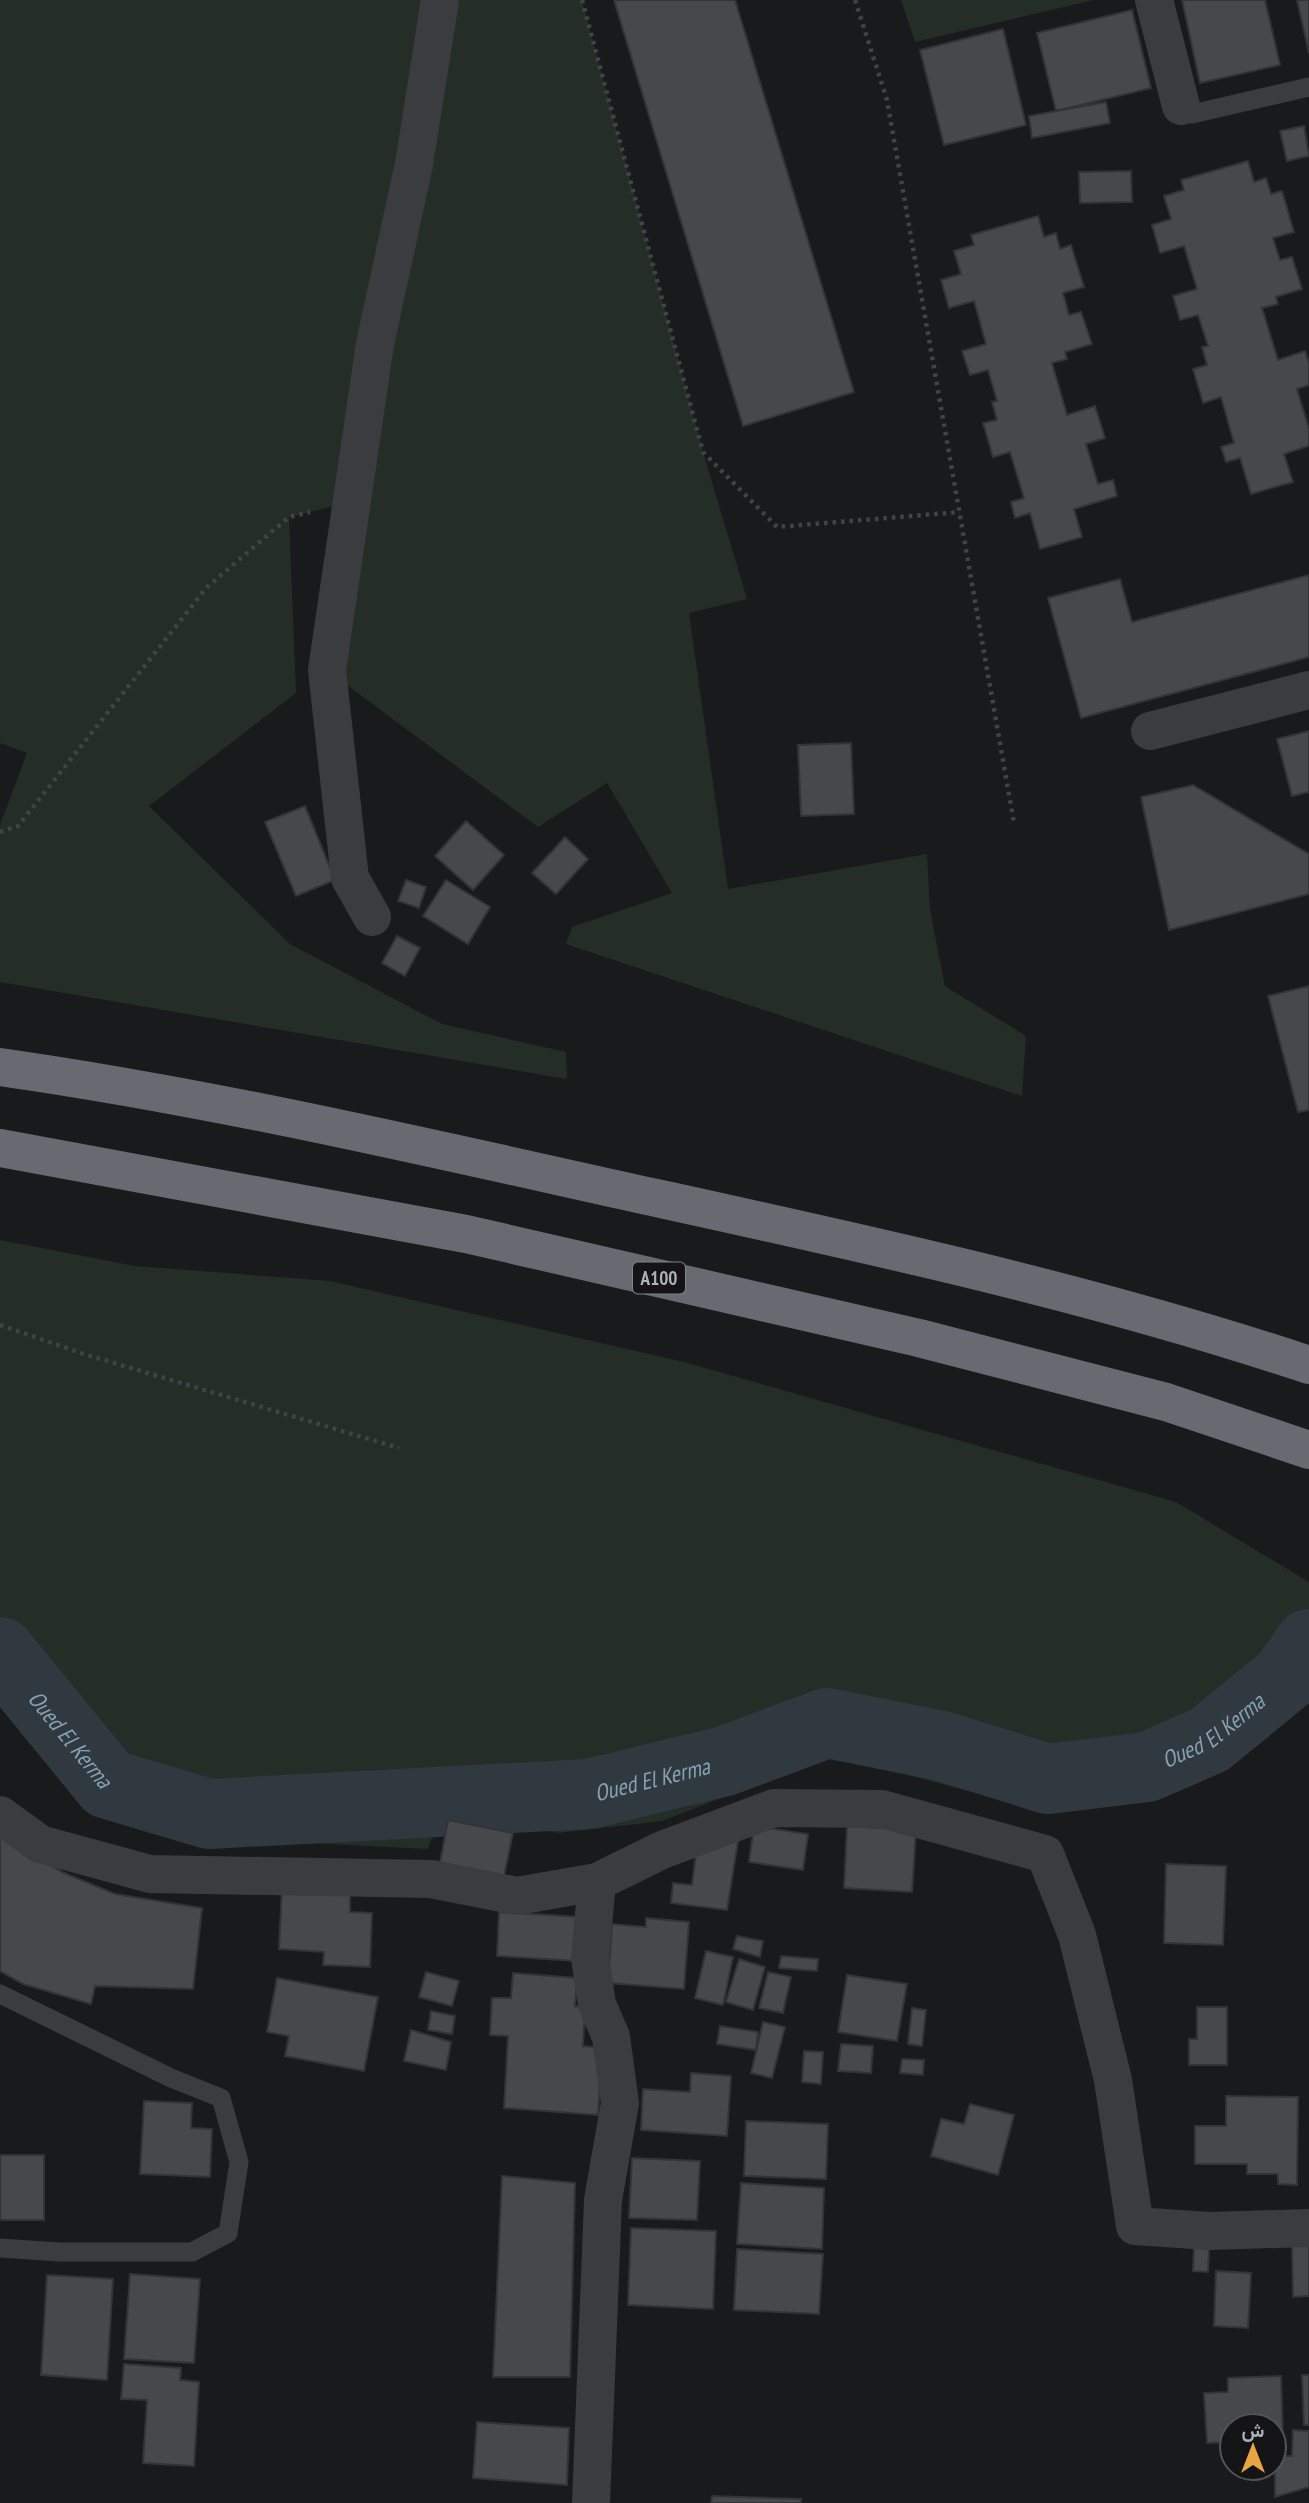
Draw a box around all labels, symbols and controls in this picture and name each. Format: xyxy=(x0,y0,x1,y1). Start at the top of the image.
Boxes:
road number: A100 xyxy=(633,1262,685,1294)
water label: Oued El Kerma xyxy=(22,1684,121,1795)
water label: Oued El Kerma xyxy=(1157,1685,1271,1774)
water label: Oued El Kerma xyxy=(591,1750,714,1807)
north arrow xyxy=(1218,2412,1288,2482)
text: ش xyxy=(1242,2418,1265,2442)

